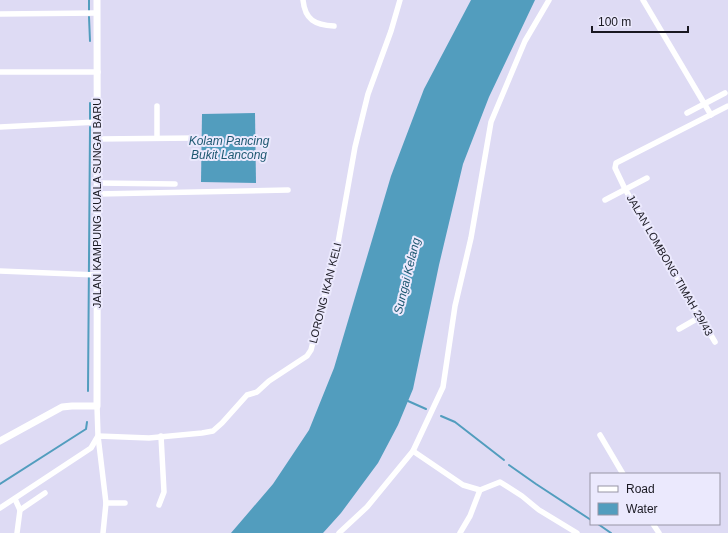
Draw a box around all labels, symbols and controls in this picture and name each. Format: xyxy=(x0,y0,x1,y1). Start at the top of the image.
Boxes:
scale bar xyxy=(592,8,688,34)
text: 100 m xyxy=(598,15,631,29)
street label: JALAN KAMPUNG KUALA SUNGAI BARU xyxy=(91,98,103,308)
water label: Kolam Pancing Bukit Lancong xyxy=(189,134,270,162)
street label: JALAN LOMBONG TIMAH 29/43 xyxy=(625,192,715,338)
water label: Sungai Kelang xyxy=(391,236,423,316)
street label: LORONG IKAN KELI xyxy=(307,241,343,345)
legend xyxy=(590,473,720,525)
text: Road xyxy=(626,482,655,496)
text: Water xyxy=(626,502,658,516)

